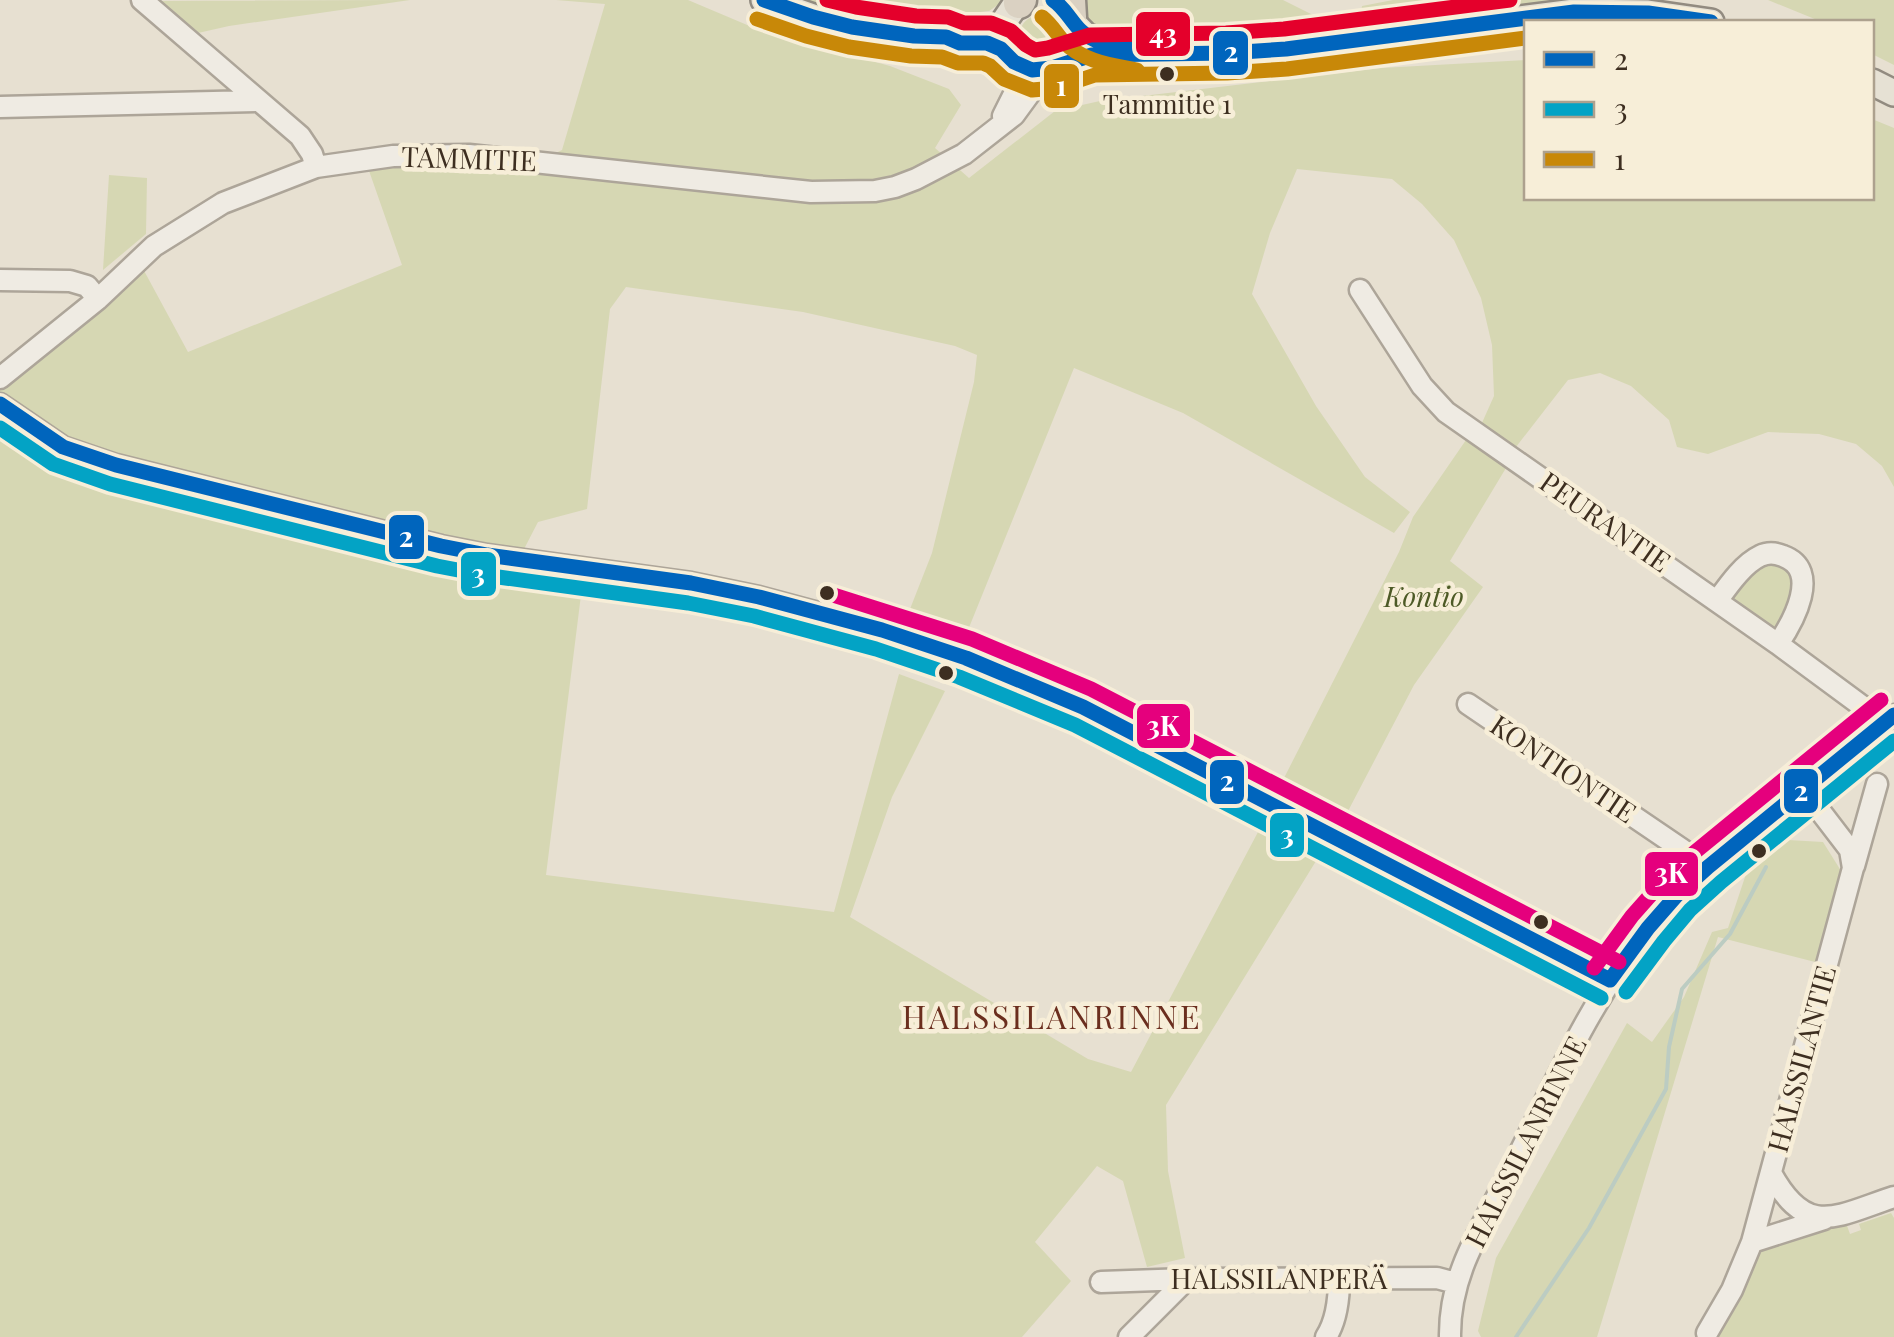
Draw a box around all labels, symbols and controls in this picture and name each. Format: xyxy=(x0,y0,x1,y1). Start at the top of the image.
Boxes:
line badge: 43 xyxy=(1134,10,1192,58)
text: 43 xyxy=(1149,14,1177,51)
legend xyxy=(1524,20,1874,200)
line badge: 2 xyxy=(1211,29,1250,77)
text: 2 xyxy=(1224,32,1238,69)
text: 2 xyxy=(1614,38,1628,78)
line badge: 1 xyxy=(1042,62,1081,110)
marker: Tammitie 1 xyxy=(1157,64,1177,84)
text: 1 xyxy=(1056,66,1066,103)
place label: Tammitie 1 xyxy=(1103,86,1232,121)
text: 3 xyxy=(1614,88,1628,128)
street label: TAMMITIE xyxy=(401,137,537,178)
text: 1 xyxy=(1614,138,1625,178)
street label: PEURANTIE xyxy=(1533,462,1679,579)
line badge: 2 xyxy=(387,513,426,561)
text: 2 xyxy=(399,517,413,554)
line badge: 3 xyxy=(459,550,498,598)
text: 3 xyxy=(471,554,485,591)
park label: Kontio xyxy=(1383,577,1464,614)
unlabelled marker xyxy=(817,583,837,603)
unlabelled marker xyxy=(936,663,956,683)
line badge: 3K xyxy=(1135,702,1192,750)
street label: KONTIONTIE xyxy=(1484,705,1644,830)
text: 3K xyxy=(1146,706,1181,743)
line badge: 2 xyxy=(1208,758,1246,806)
text: 2 xyxy=(1220,761,1234,798)
line badge: 2 xyxy=(1782,767,1820,815)
text: 2 xyxy=(1794,771,1808,808)
line badge: 3 xyxy=(1268,811,1306,859)
text: 3 xyxy=(1280,815,1294,852)
unlabelled marker xyxy=(1749,841,1769,861)
line badge: 3K xyxy=(1643,850,1700,898)
text: 3K xyxy=(1654,853,1689,890)
unlabelled marker xyxy=(1531,912,1551,932)
street label: HALSSILANTIE xyxy=(1758,961,1843,1156)
district label: HALSSILANRINNE xyxy=(902,994,1202,1037)
street label: HALSSILANRINNE xyxy=(1456,1030,1594,1253)
street label: HALSSILANPERÄ xyxy=(1170,1259,1388,1296)

